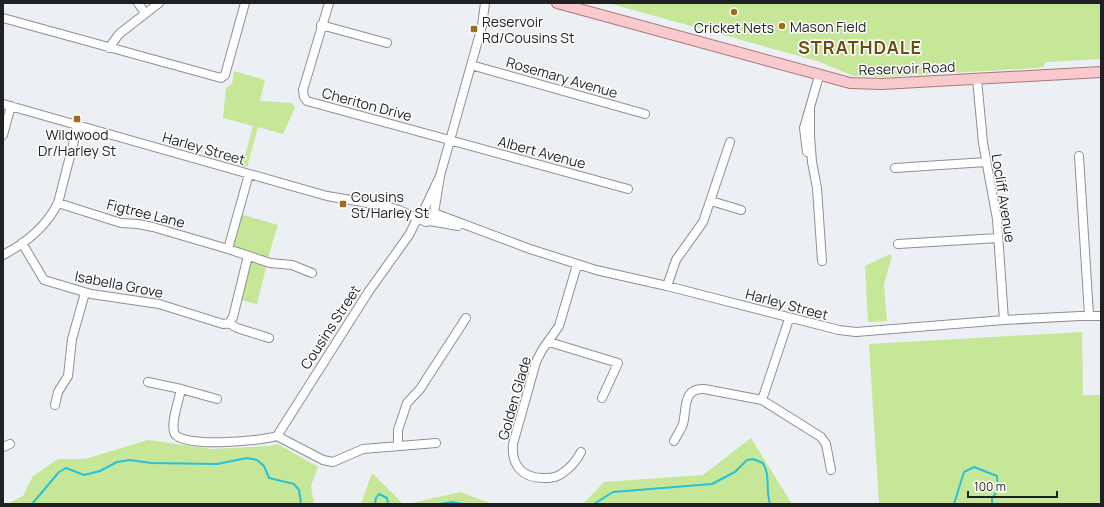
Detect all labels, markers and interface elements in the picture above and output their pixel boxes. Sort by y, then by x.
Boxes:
marker: Cricket Nets [729,7,739,17]
place label: Reservoir Rd/Cousins St [482,12,575,47]
place label: Mason Field [790,17,866,36]
place label: Cricket Nets [694,18,774,37]
marker: Mason Field [777,21,787,31]
marker: Reservoir Rd/Cousins St [469,24,479,34]
district label: STRATHDALE [798,35,922,59]
street label: Rosemary Avenue [504,52,620,102]
street label: Reservoir Road [858,57,956,79]
street label: Cheriton Drive [320,83,414,125]
marker: Wildwood Dr/Harley St [72,114,82,124]
place label: Wildwood Dr/Harley St [38,125,116,160]
street label: Harley Street [161,127,248,169]
street label: Albert Avenue [496,131,588,173]
street label: Locliff Avenue [988,152,1020,244]
place label: Cousins St/Harley St [351,187,429,222]
street label: Figtree Lane [105,194,187,232]
marker: Cousins St/Harley St [338,199,348,209]
street label: Isabella Grove [73,266,165,302]
street label: Cousins Street [296,281,365,373]
street label: Harley Street [743,284,831,324]
street label: Golden Glade [493,354,535,442]
scale bar [968,473,1057,499]
text: 100 m [974,478,1006,495]

